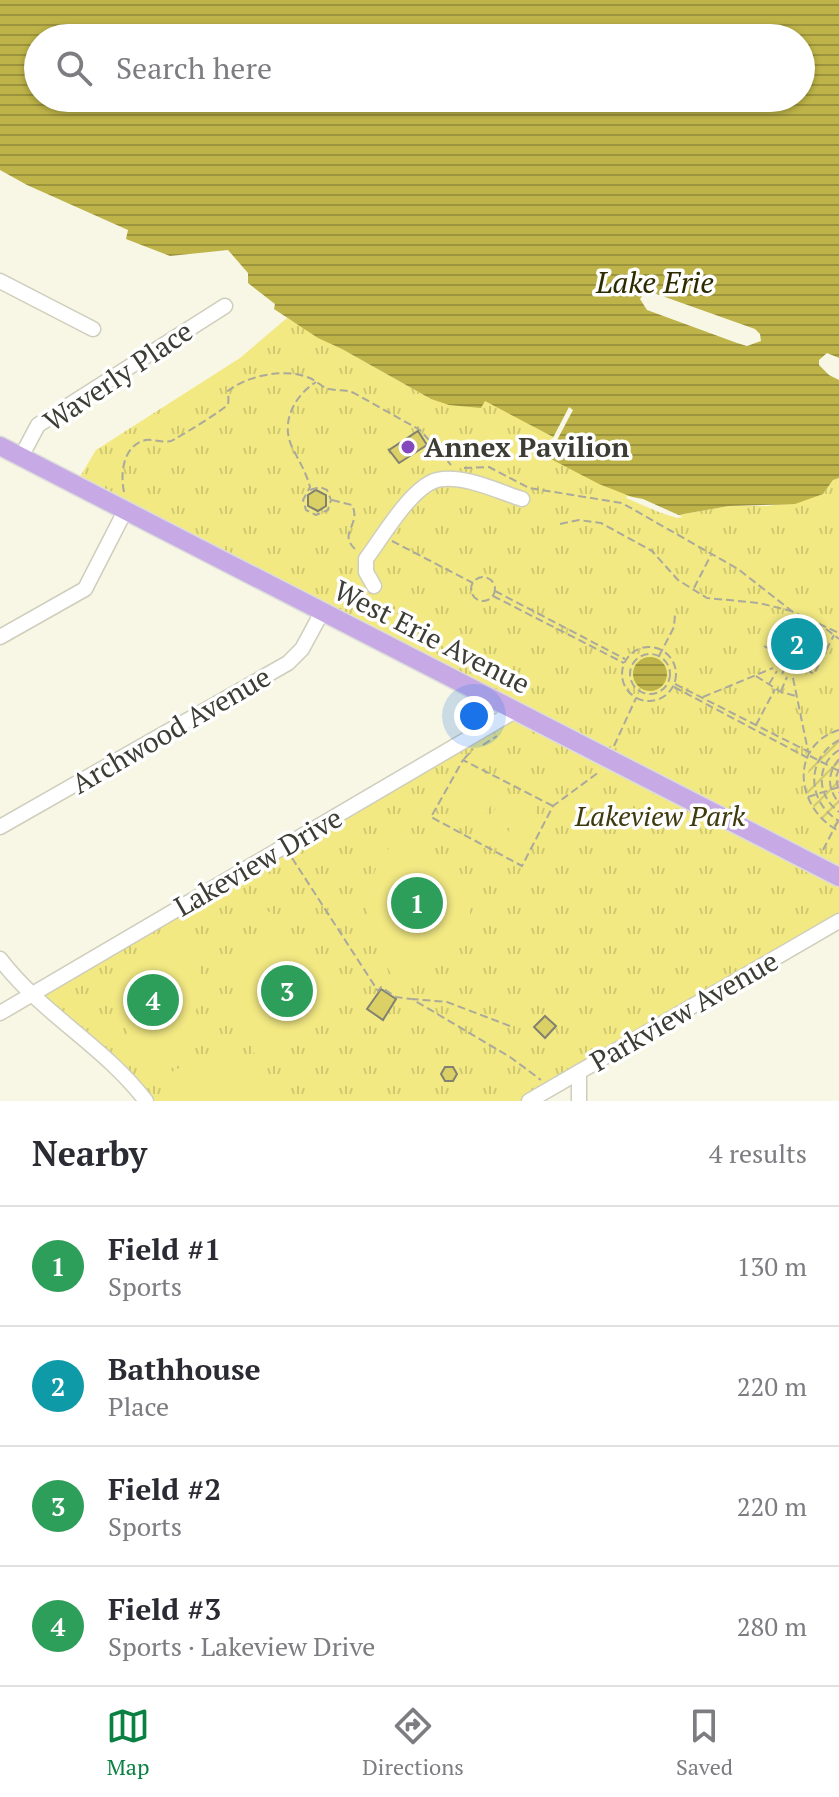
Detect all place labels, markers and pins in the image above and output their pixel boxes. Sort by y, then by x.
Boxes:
place label: Annex Pavilion [424,428,629,465]
marker: Annex Pavilion [399,438,417,456]
pin: 2 [771,614,823,674]
pin: 1 [391,873,443,933]
pin: 3 [261,961,313,1021]
pin: 4 [127,970,179,1030]

